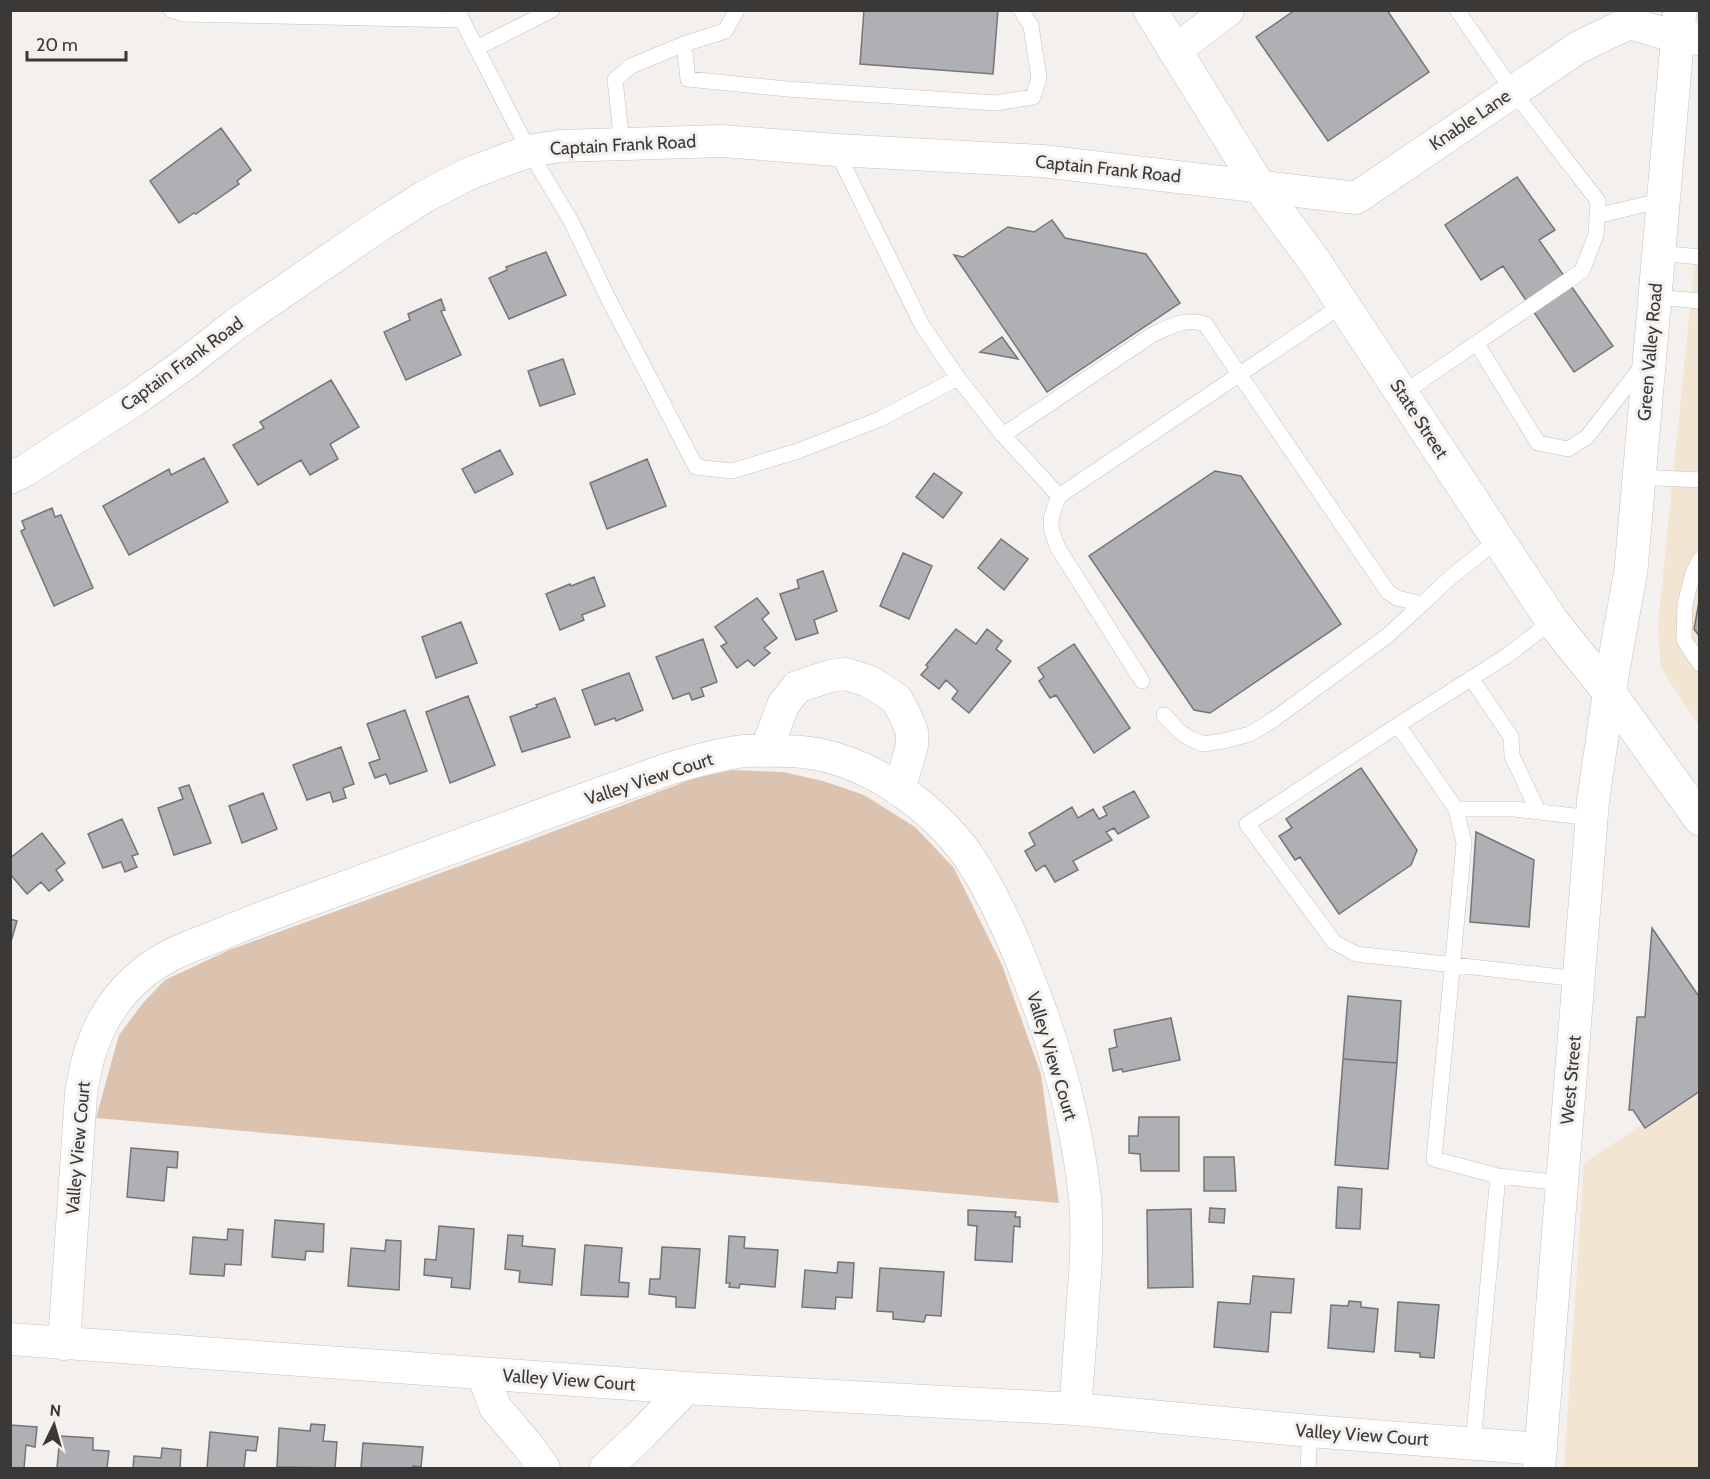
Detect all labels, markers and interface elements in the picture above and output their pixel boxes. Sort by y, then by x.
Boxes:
scale bar [27,24,126,62]
text: 20 m [36,34,78,56]
street label: Knable Lane [1425,85,1515,155]
street label: Captain Frank Road [549,130,697,160]
street label: Captain Frank Road [1034,150,1182,188]
street label: Green Valley Road [1633,282,1667,422]
street label: Captain Frank Road [116,312,248,416]
street label: State Street [1385,375,1453,463]
street label: Valley View Court [582,748,716,810]
street label: Valley View Court [1022,989,1082,1123]
street label: West Street [1556,1035,1586,1125]
street label: Valley View Court [61,1081,95,1215]
street label: Valley View Court [502,1364,636,1396]
north arrow [24,1395,84,1455]
text: N [49,1401,62,1421]
street label: Valley View Court [1295,1419,1429,1451]

